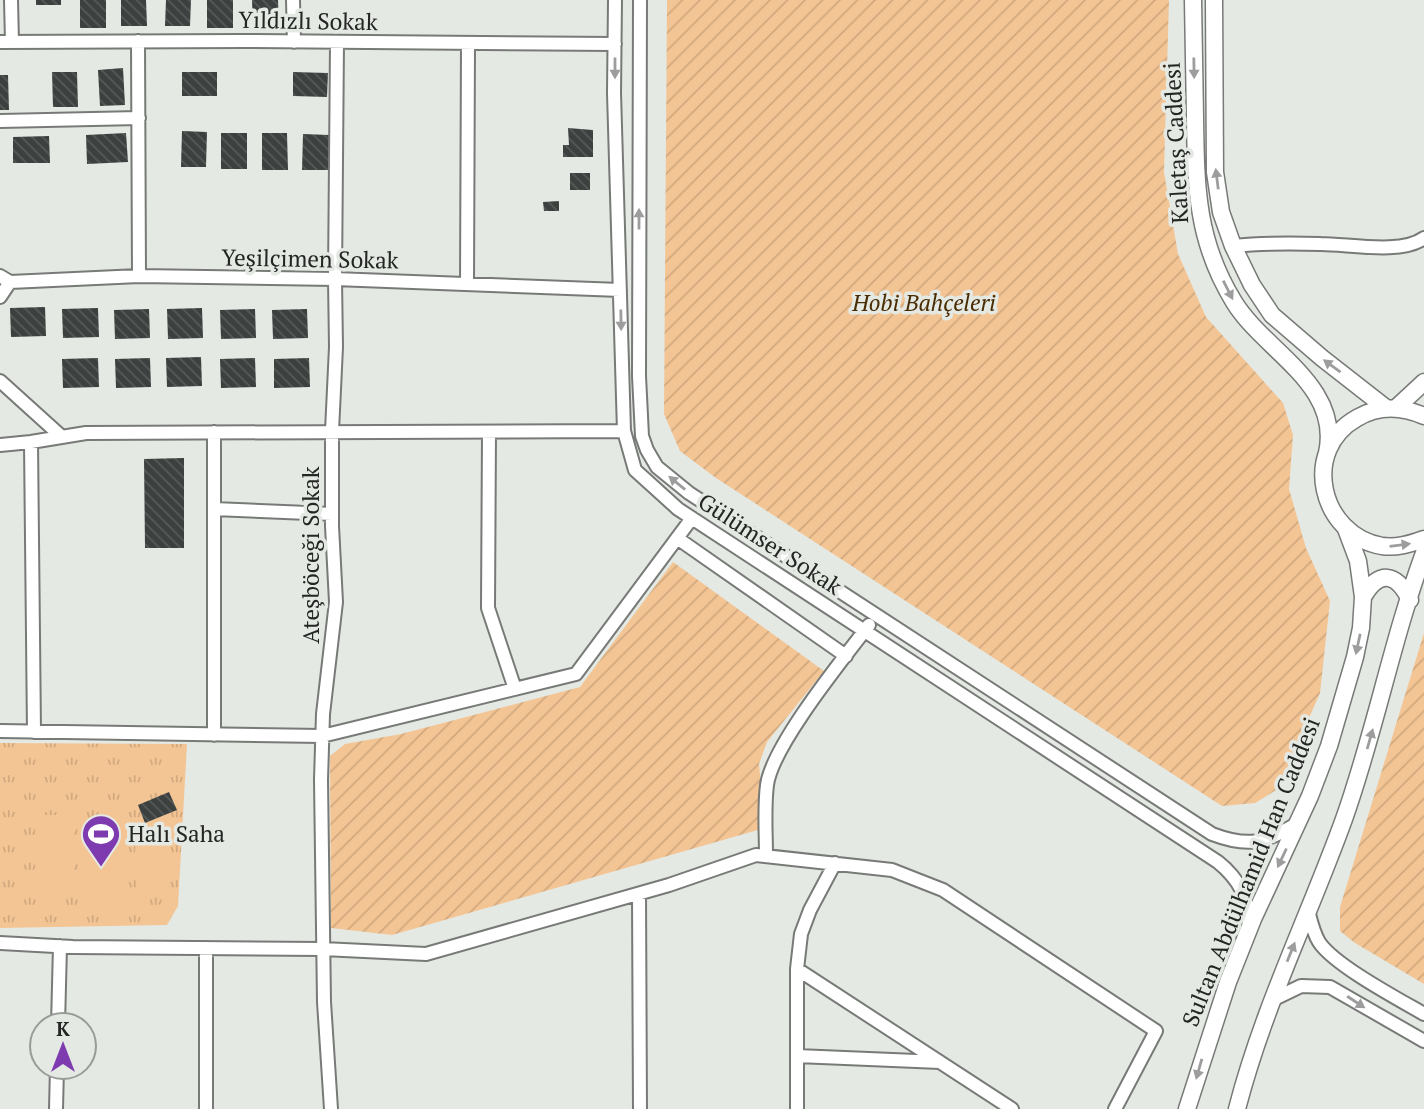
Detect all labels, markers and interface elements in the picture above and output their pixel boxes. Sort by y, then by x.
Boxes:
street label: Yıldızlı Sokak [238,4,378,37]
one-way arrow [609,57,620,79]
one-way arrow [1188,57,1200,79]
street label: Kaletaş Caddesi [1156,62,1195,224]
one-way arrow [1211,168,1222,190]
one-way arrow [633,208,645,230]
street label: Yeşilçimen Sokak [221,241,399,276]
one-way arrow [1222,280,1233,300]
park label: Hobi Bahçeleri [851,287,996,318]
one-way arrow [615,309,627,331]
one-way arrow [1323,359,1341,373]
street label: Ateşböceği Sokak [295,466,326,644]
one-way arrow [668,475,686,490]
street label: Gülümser Sokak [692,486,848,602]
one-way arrow [1389,539,1411,550]
one-way arrow [1352,633,1363,655]
street label: Sultan Abdülhamid Han Caddesi [1174,713,1327,1031]
one-way arrow [1366,728,1376,749]
sports icon: Halı Saha [80,813,122,868]
place label: Halı Saha [128,818,225,849]
one-way arrow [1277,848,1288,868]
one-way arrow [1285,941,1296,962]
one-way arrow [1347,995,1366,1008]
north arrow [28,1011,98,1081]
text: K [56,1016,70,1041]
one-way arrow [1193,1058,1204,1080]

